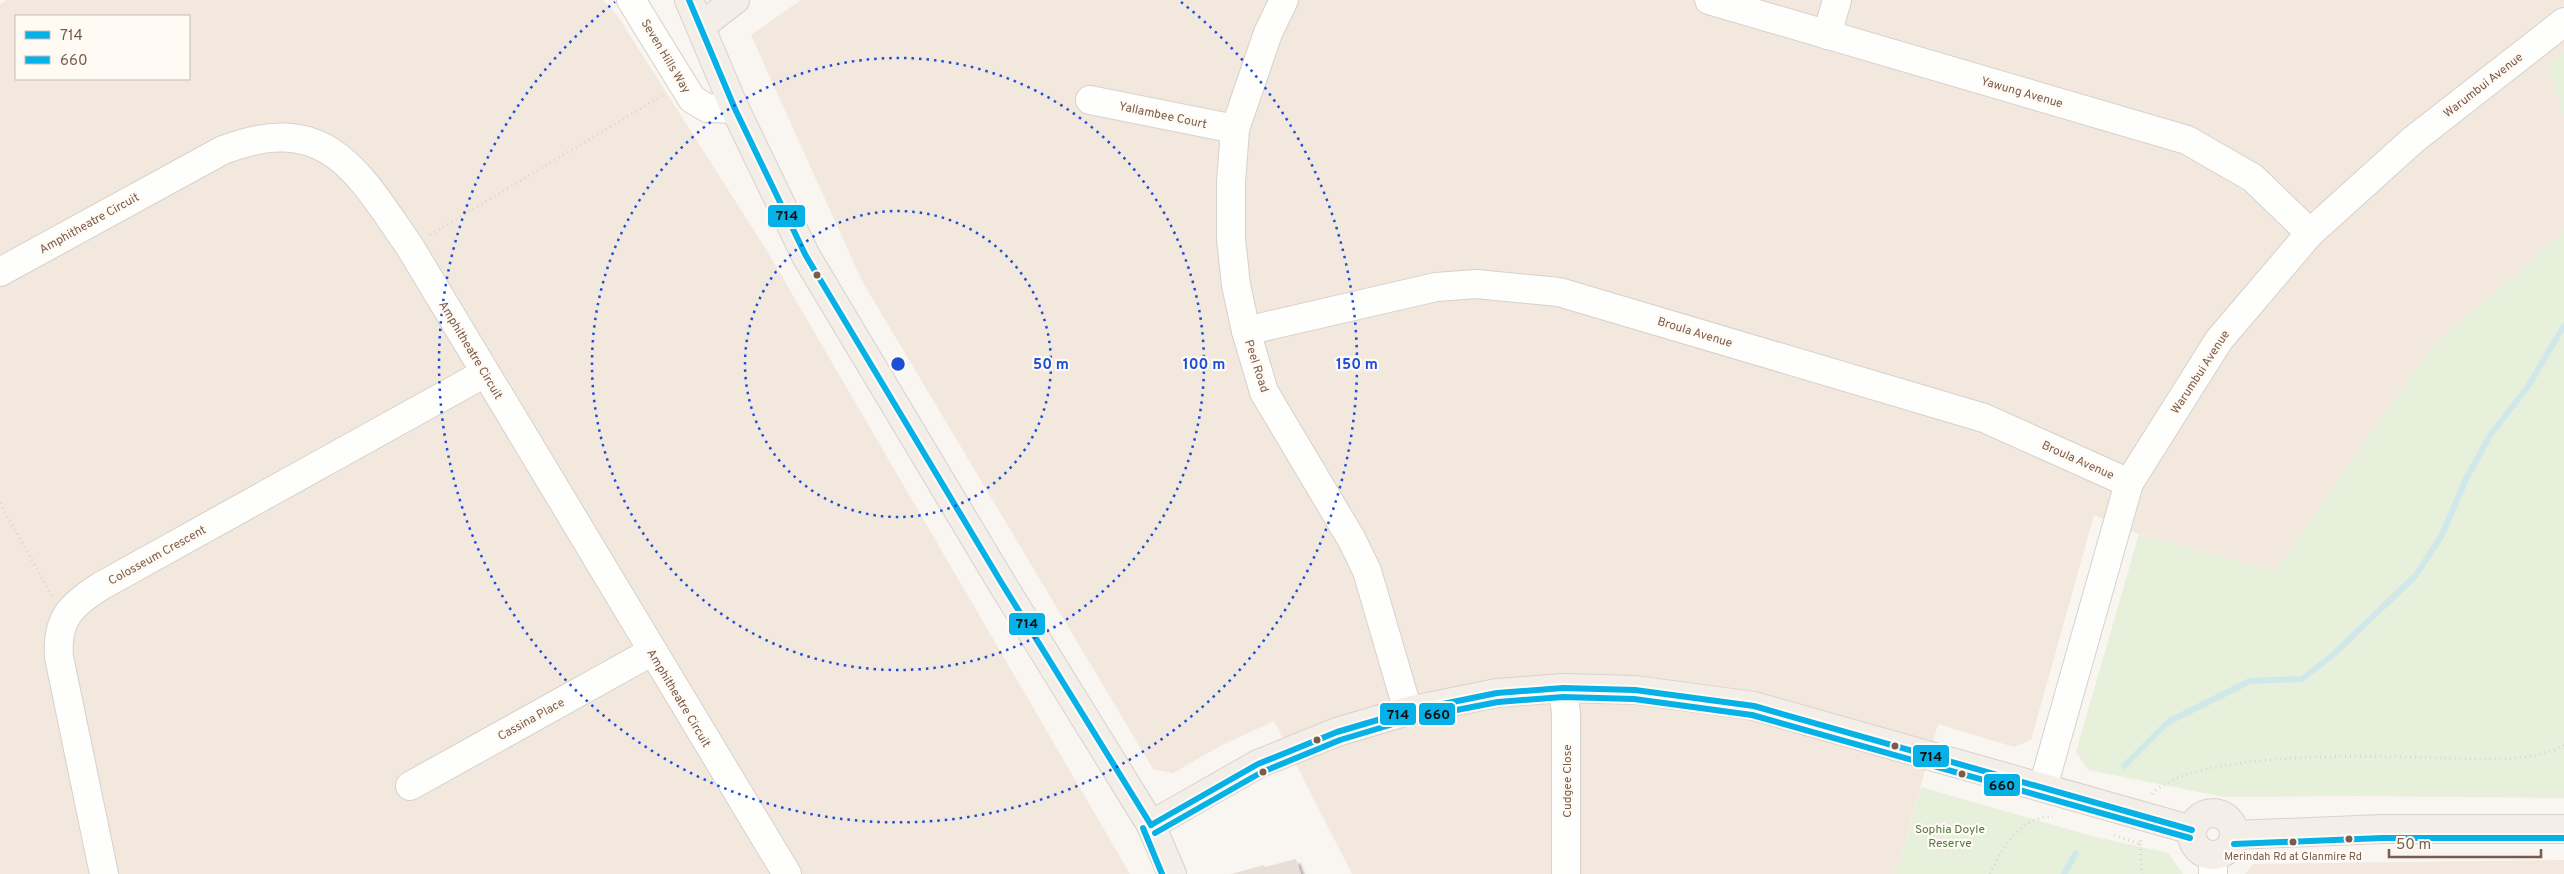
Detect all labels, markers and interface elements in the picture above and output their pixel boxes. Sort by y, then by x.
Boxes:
legend [15,15,190,80]
street label: Seven Hills Way [637,16,694,97]
text: 714 [60,27,83,46]
street label: Warumbui Avenue [2441,50,2527,122]
text: 660 [60,52,88,71]
street label: Yawung Avenue [1979,74,2065,112]
street label: Yallambee Court [1117,99,1208,133]
street label: Amphitheatre Circuit [37,190,142,258]
line badge: 714 [767,204,806,228]
text: 714 [776,208,798,225]
unlabelled marker [812,270,822,280]
street label: Amphitheatre Circuit [434,298,506,403]
street label: Broula Avenue [1655,314,1734,352]
street label: Warumbui Avenue [2168,328,2234,417]
street label: Peel Road [1240,338,1272,395]
centre of rings [889,355,907,373]
text: 50 m [1033,356,1069,375]
text: 100 m [1183,356,1225,375]
text: 150 m [1336,356,1378,375]
street label: Broula Avenue [2039,438,2116,484]
street label: Colosseum Crescent [106,522,209,589]
line badge: 714 [1008,612,1046,636]
text: 714 [1016,616,1038,633]
street label: Amphitheatre Circuit [642,646,714,751]
street label: Cassina Place [495,695,568,745]
line badge: 714 [1379,702,1417,726]
line badge: 660 [1418,702,1456,726]
text: 714 [1387,707,1409,724]
text: 660 [1424,707,1450,724]
unlabelled marker [1312,735,1322,745]
unlabelled marker [1890,741,1900,751]
street label: Cudgee Close [1560,744,1576,818]
line badge: 714 [1912,744,1950,768]
text: 714 [1920,749,1942,766]
unlabelled marker [1258,767,1268,777]
unlabelled marker [1957,769,1967,779]
line badge: 660 [1983,773,2021,797]
text: 660 [1989,778,2015,795]
park label: Sophia Doyle Reserve [1915,822,1985,852]
scale bar [2389,826,2542,858]
unlabelled marker [2344,834,2354,844]
text: 50 m [2396,836,2431,855]
marker: Merindah Rd at Glanmire Rd [2288,837,2298,847]
place label: Merindah Rd at Glanmire Rd [2224,850,2362,864]

